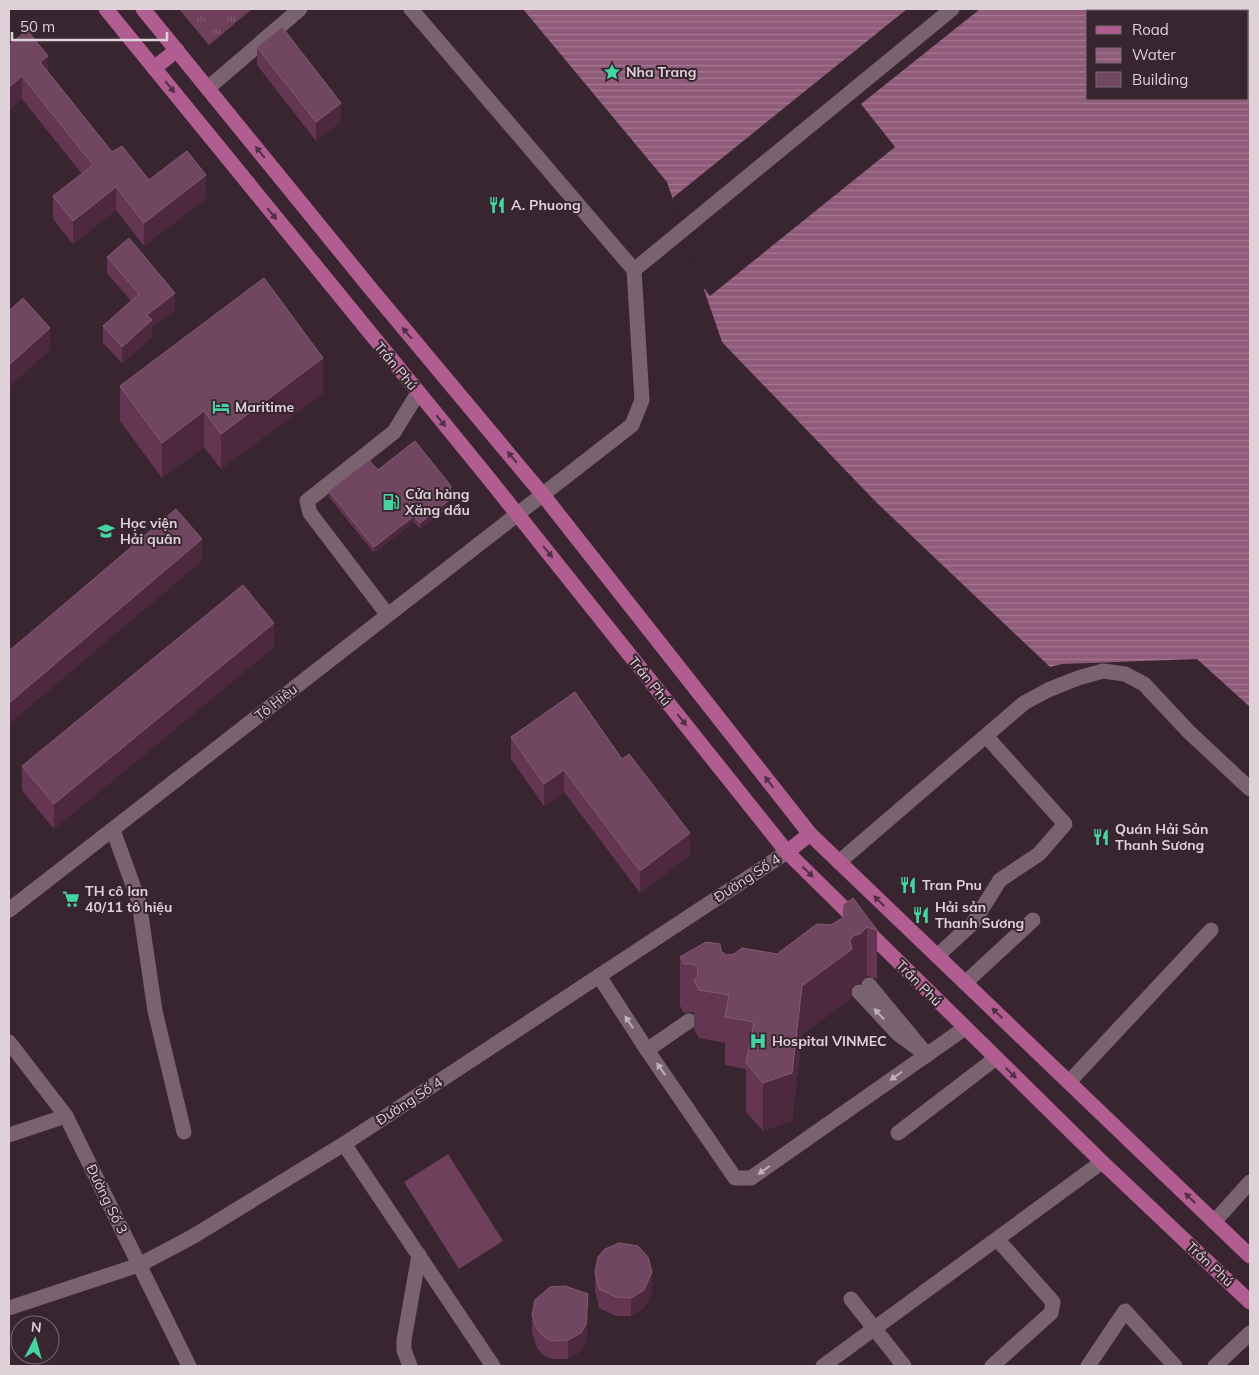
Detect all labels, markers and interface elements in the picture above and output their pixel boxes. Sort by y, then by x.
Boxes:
scale bar [12,10,168,42]
legend [1086,10,1249,100]
text: 50 m [20,17,55,36]
text: Road [1132,20,1169,39]
text: Water [1132,45,1176,64]
place icon: Nha Trang [602,62,622,82]
place label: Nha Trang [626,63,696,81]
text: Building [1132,70,1188,89]
one-way arrow [164,80,175,93]
one-way arrow [255,146,266,159]
restaurant icon: A. Phuong [487,195,507,215]
place label: A. Phuong [511,196,581,214]
one-way arrow [266,207,277,220]
one-way arrow [402,326,413,339]
street label: Trần Phú [370,338,422,394]
hotel icon: Maritime [211,397,231,417]
place label: Maritime [235,398,295,416]
one-way arrow [436,414,447,427]
one-way arrow [506,451,517,464]
place label: Cửa hàng Xăng dầu [404,485,470,519]
fuel station icon: Cửa hàng Xăng dầu [381,492,401,512]
place label: Học viện Hải quân [120,514,181,548]
school or university icon: Học viện Hải quân [96,521,116,541]
one-way arrow [543,546,554,559]
street label: Trần Phú [625,653,675,709]
street label: Tô Hiệu [251,680,301,724]
one-way arrow [677,714,688,727]
one-way arrow [764,775,774,789]
place label: Quán Hải Sản Thanh Sương [1115,820,1208,854]
restaurant icon: Quán Hải Sản Thanh Sương [1091,827,1111,847]
street label: Đường Số 4 [710,850,784,906]
one-way arrow [802,866,814,878]
restaurant icon: Tran Pnu [898,875,918,895]
place label: Tran Pnu [922,876,982,894]
place label: TH cô lan 40/11 tô hiệu [85,882,172,916]
supermarket icon: TH cô lan 40/11 tô hiệu [61,889,81,909]
one-way arrow [874,895,886,907]
place label: Hải sản Thanh Sương [935,898,1024,932]
restaurant icon: Hải sản Thanh Sương [911,905,931,925]
street label: Trần Phú [892,956,946,1010]
one-way arrow [991,1007,1003,1019]
one-way arrow [873,1008,885,1020]
one-way arrow [624,1015,634,1029]
hospital icon: Hospital VINMEC [748,1031,768,1051]
place label: Hospital VINMEC [772,1032,887,1050]
one-way arrow [656,1063,666,1076]
one-way arrow [1005,1067,1017,1079]
one-way arrow [890,1071,903,1081]
street label: Đường Số 4 [372,1073,446,1129]
street label: Đường Số 3 [82,1161,132,1237]
one-way arrow [757,1165,770,1175]
one-way arrow [1184,1192,1196,1204]
street label: Trần Phú [1183,1238,1237,1290]
north arrow [10,1315,60,1365]
text: N [30,1318,43,1337]

